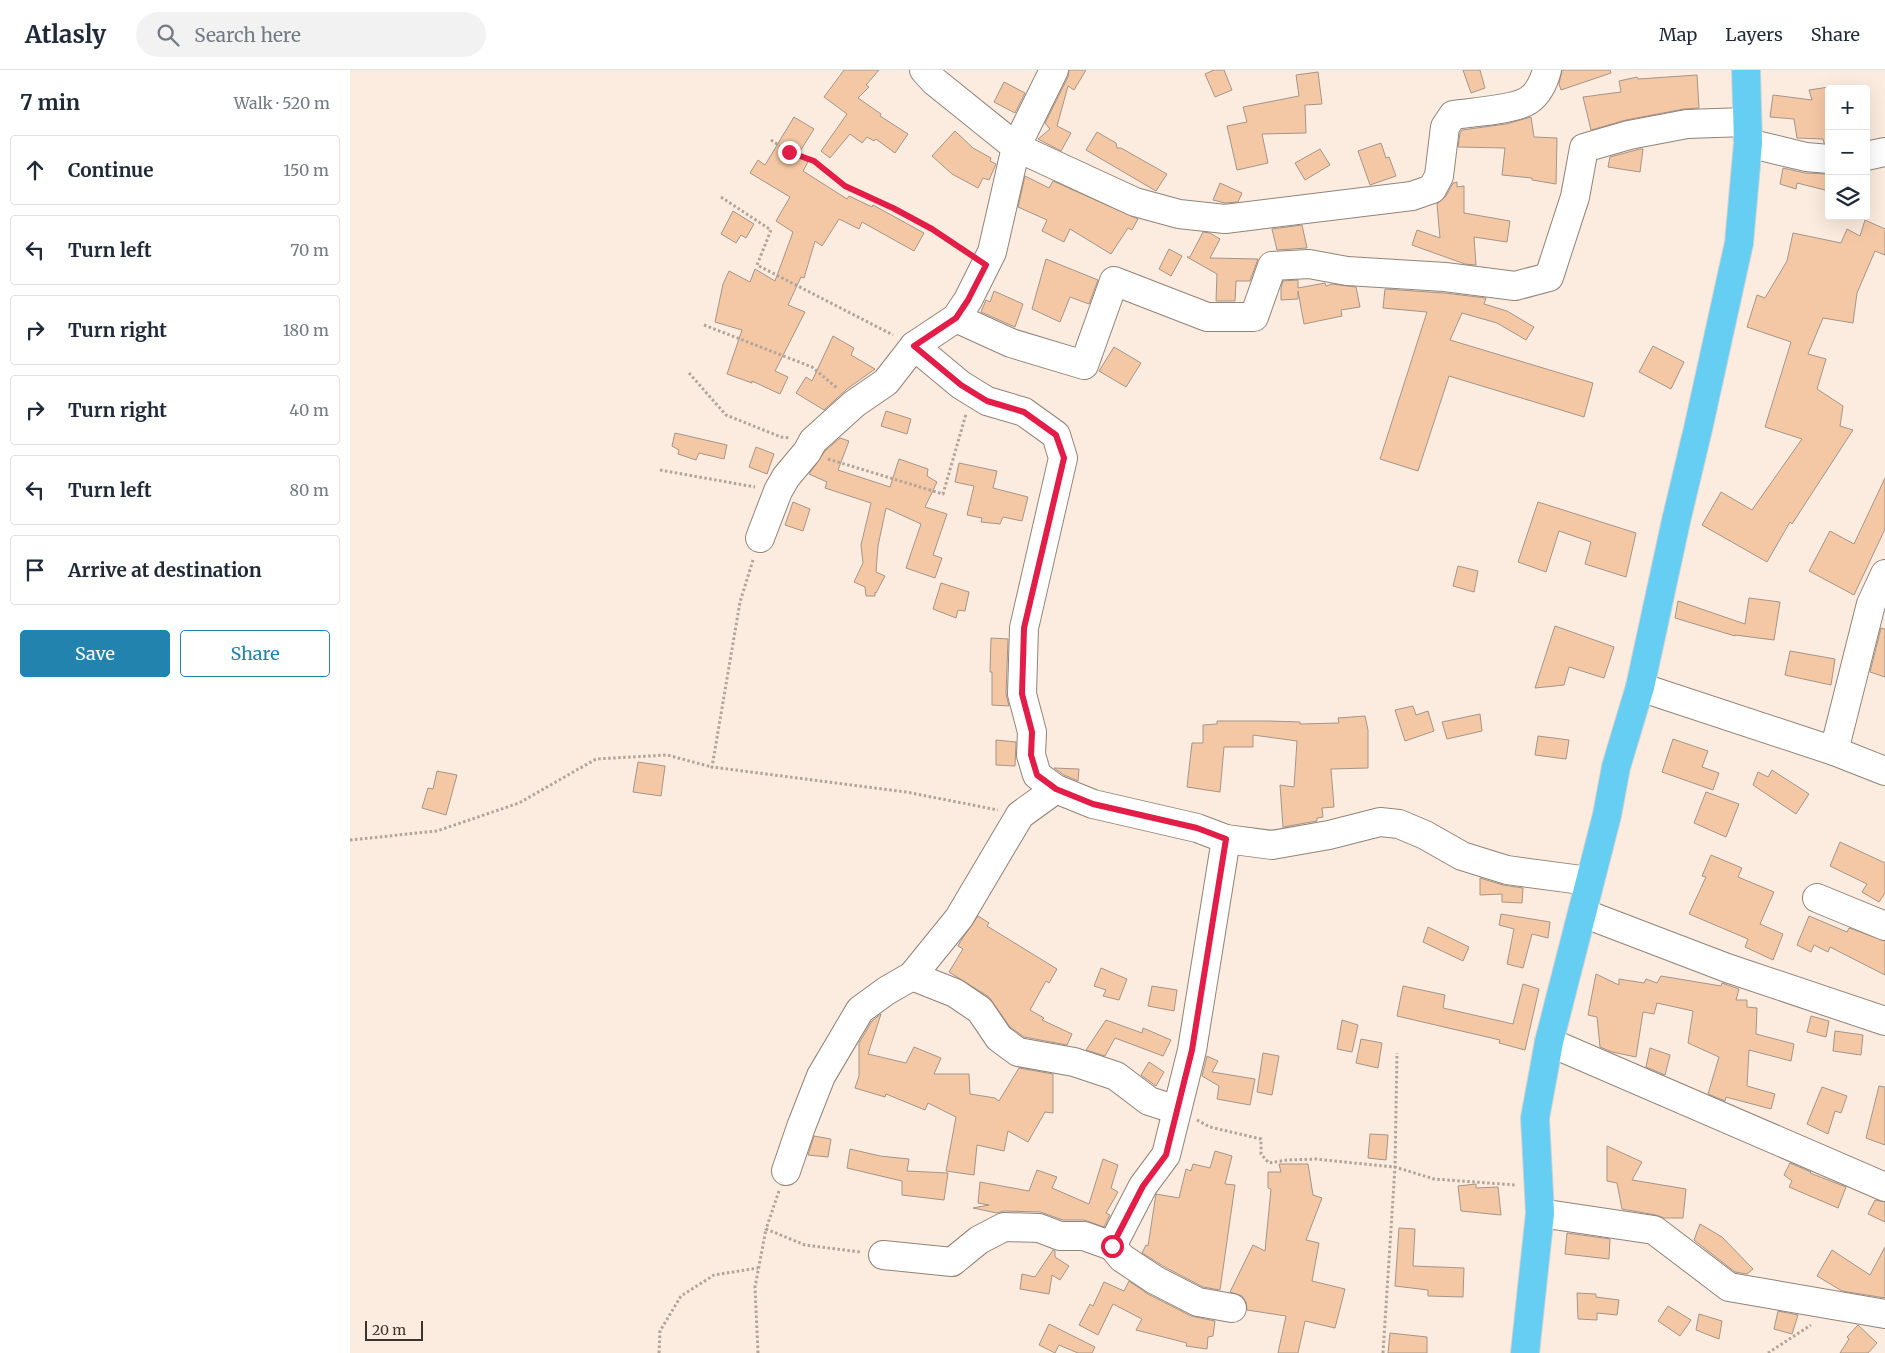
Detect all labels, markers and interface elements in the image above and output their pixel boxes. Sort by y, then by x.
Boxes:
search box [136,12,486,57]
text: Atlasly [25,19,106,50]
icon: search [154,21,182,49]
text: Search here [194,23,301,47]
text: Map [1659,23,1697,46]
text: Layers [1725,23,1783,46]
text: Share [1811,23,1860,46]
map controls [1825,85,1870,220]
button: + [1825,85,1870,130]
text: 7 min [20,89,80,116]
text: Walk · 520 m [234,93,330,113]
button: − [1825,130,1870,175]
route end [778,141,801,164]
icon: ahead [21,156,49,184]
text: Continue [68,158,154,182]
text: 150 m [283,160,329,180]
button: layers [1825,175,1870,220]
icon: left [21,236,49,264]
text: Turn left [68,238,152,262]
text: 70 m [290,240,329,260]
icon: right [21,316,49,344]
text: Turn right [68,318,167,342]
text: 180 m [283,320,329,340]
icon: right [21,396,49,424]
text: Turn right [68,398,167,422]
text: 40 m [289,400,329,420]
icon: left [21,476,49,504]
text: Turn left [68,478,152,502]
text: 80 m [290,480,329,500]
icon: arrive [21,556,49,584]
text: Arrive at destination [68,558,262,582]
button: Save [20,630,170,677]
button: Share [180,630,330,677]
route start [1101,1235,1124,1258]
scale bar [365,1318,422,1341]
text: 20 m [372,1321,406,1339]

